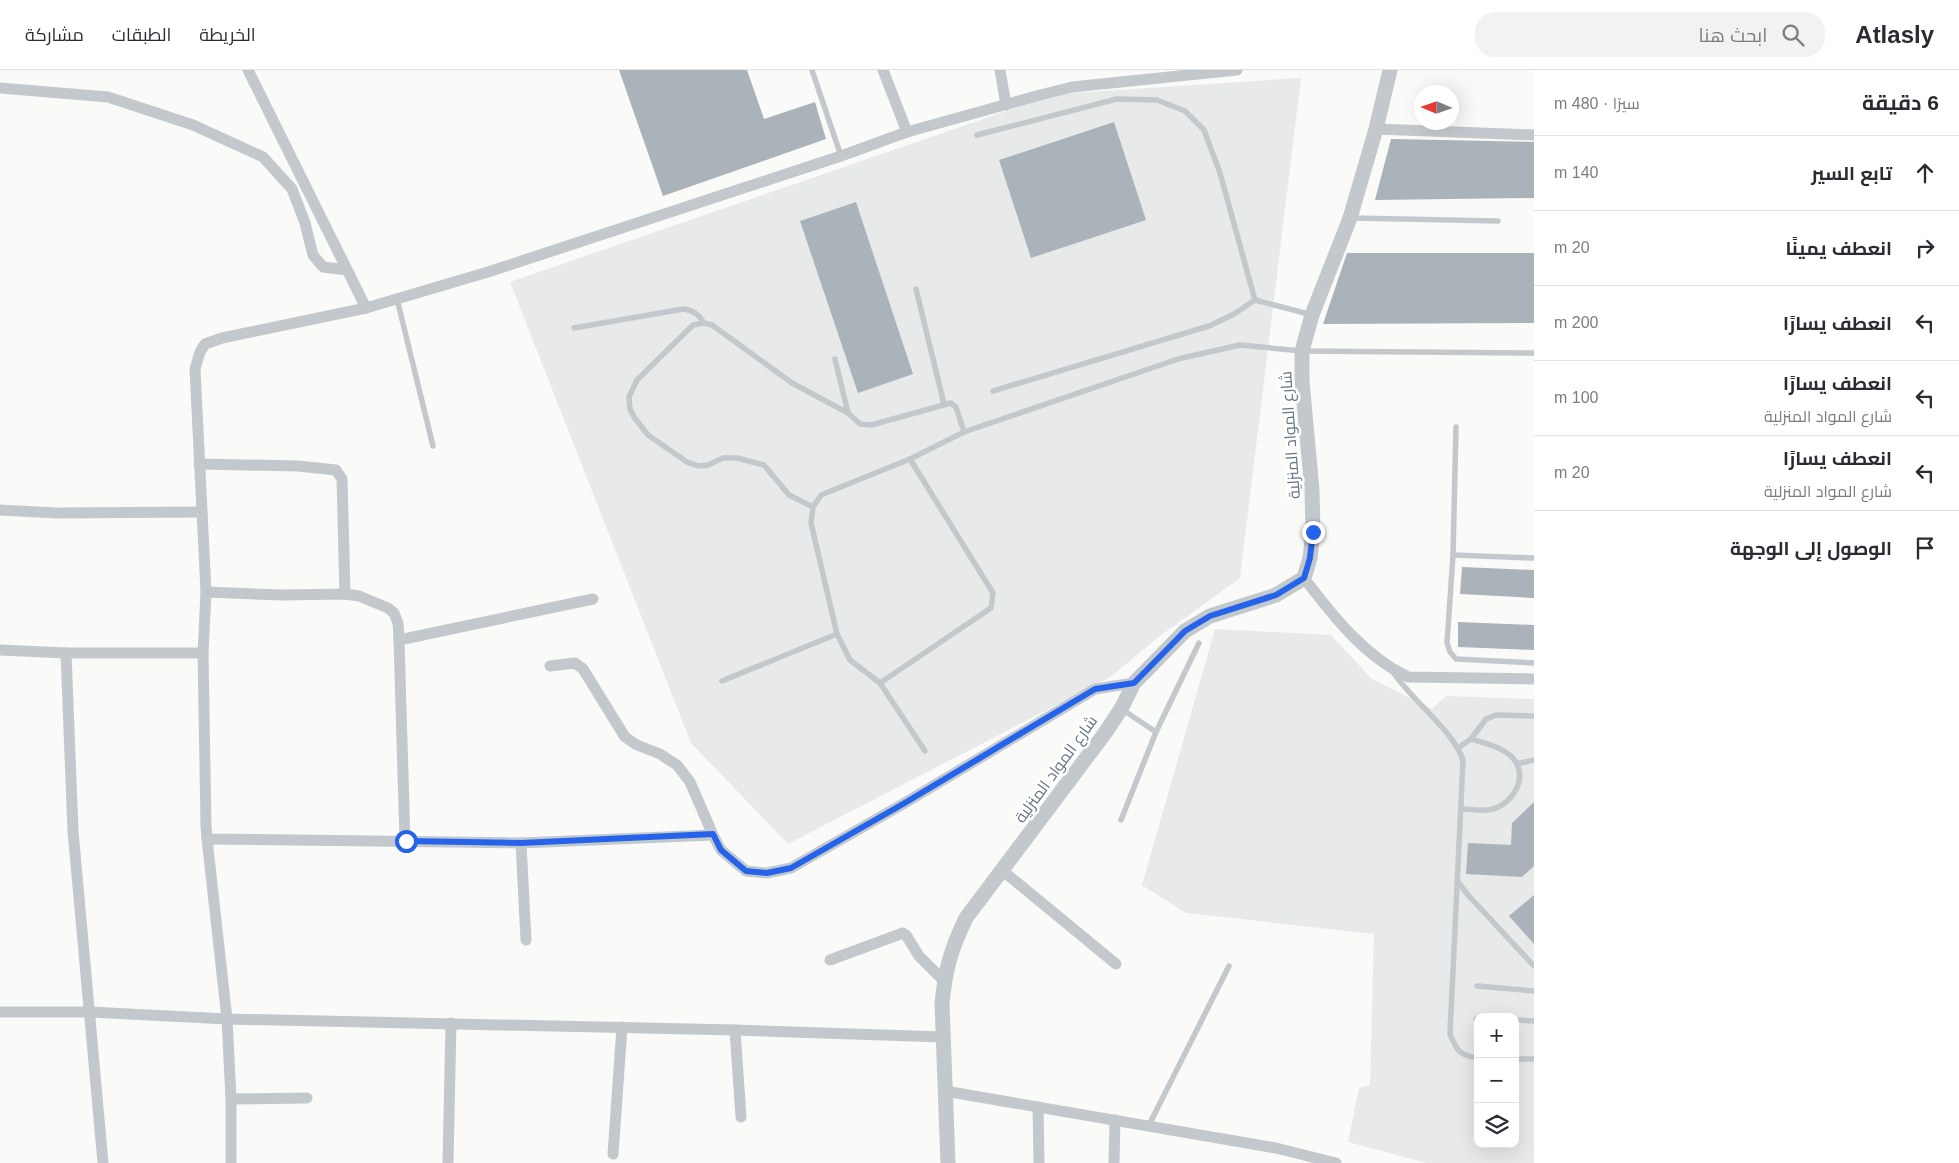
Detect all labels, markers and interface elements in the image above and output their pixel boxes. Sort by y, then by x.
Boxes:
search box [1475,12,1825,57]
icon: search [1779,21,1807,49]
text: Atlasly [1855,21,1934,48]
text: مشاركة [25,25,84,45]
text: الطبقات [112,25,171,45]
text: الخريطة [199,25,256,45]
text: ابحث هنا [1699,25,1767,46]
north arrow [1414,85,1459,130]
text: 6 دقيقة [1862,91,1939,114]
text: سيرًا · 480 m [1554,95,1640,112]
icon: ahead [1911,159,1939,187]
text: تابع السير [1811,163,1892,184]
text: 140 m [1554,164,1598,181]
icon: right [1911,234,1939,262]
text: انعطف يمينًا [1785,238,1892,259]
text: 20 m [1554,239,1590,256]
icon: left [1911,309,1939,337]
text: انعطف يسارًا [1783,313,1892,334]
text: 200 m [1554,314,1598,331]
street label: شارع المواد المنزلية [1277,370,1306,499]
text: انعطف يسارًا [1783,373,1892,394]
icon: left [1911,384,1939,412]
text: 100 m [1554,389,1598,406]
text: شارع المواد المنزلية [1764,408,1892,425]
text: انعطف يسارًا [1783,448,1892,469]
icon: left [1911,459,1939,487]
text: 20 m [1554,464,1590,481]
text: شارع المواد المنزلية [1764,483,1892,500]
route end [1302,521,1325,544]
icon: arrive [1911,534,1939,562]
text: الوصول إلى الوجهة [1730,538,1892,559]
street label: شارع المواد المنزلية [1011,712,1103,828]
route start [395,830,418,853]
map controls [1474,1013,1519,1148]
button: + [1474,1013,1519,1058]
button: − [1474,1058,1519,1103]
button: layers [1474,1103,1519,1148]

